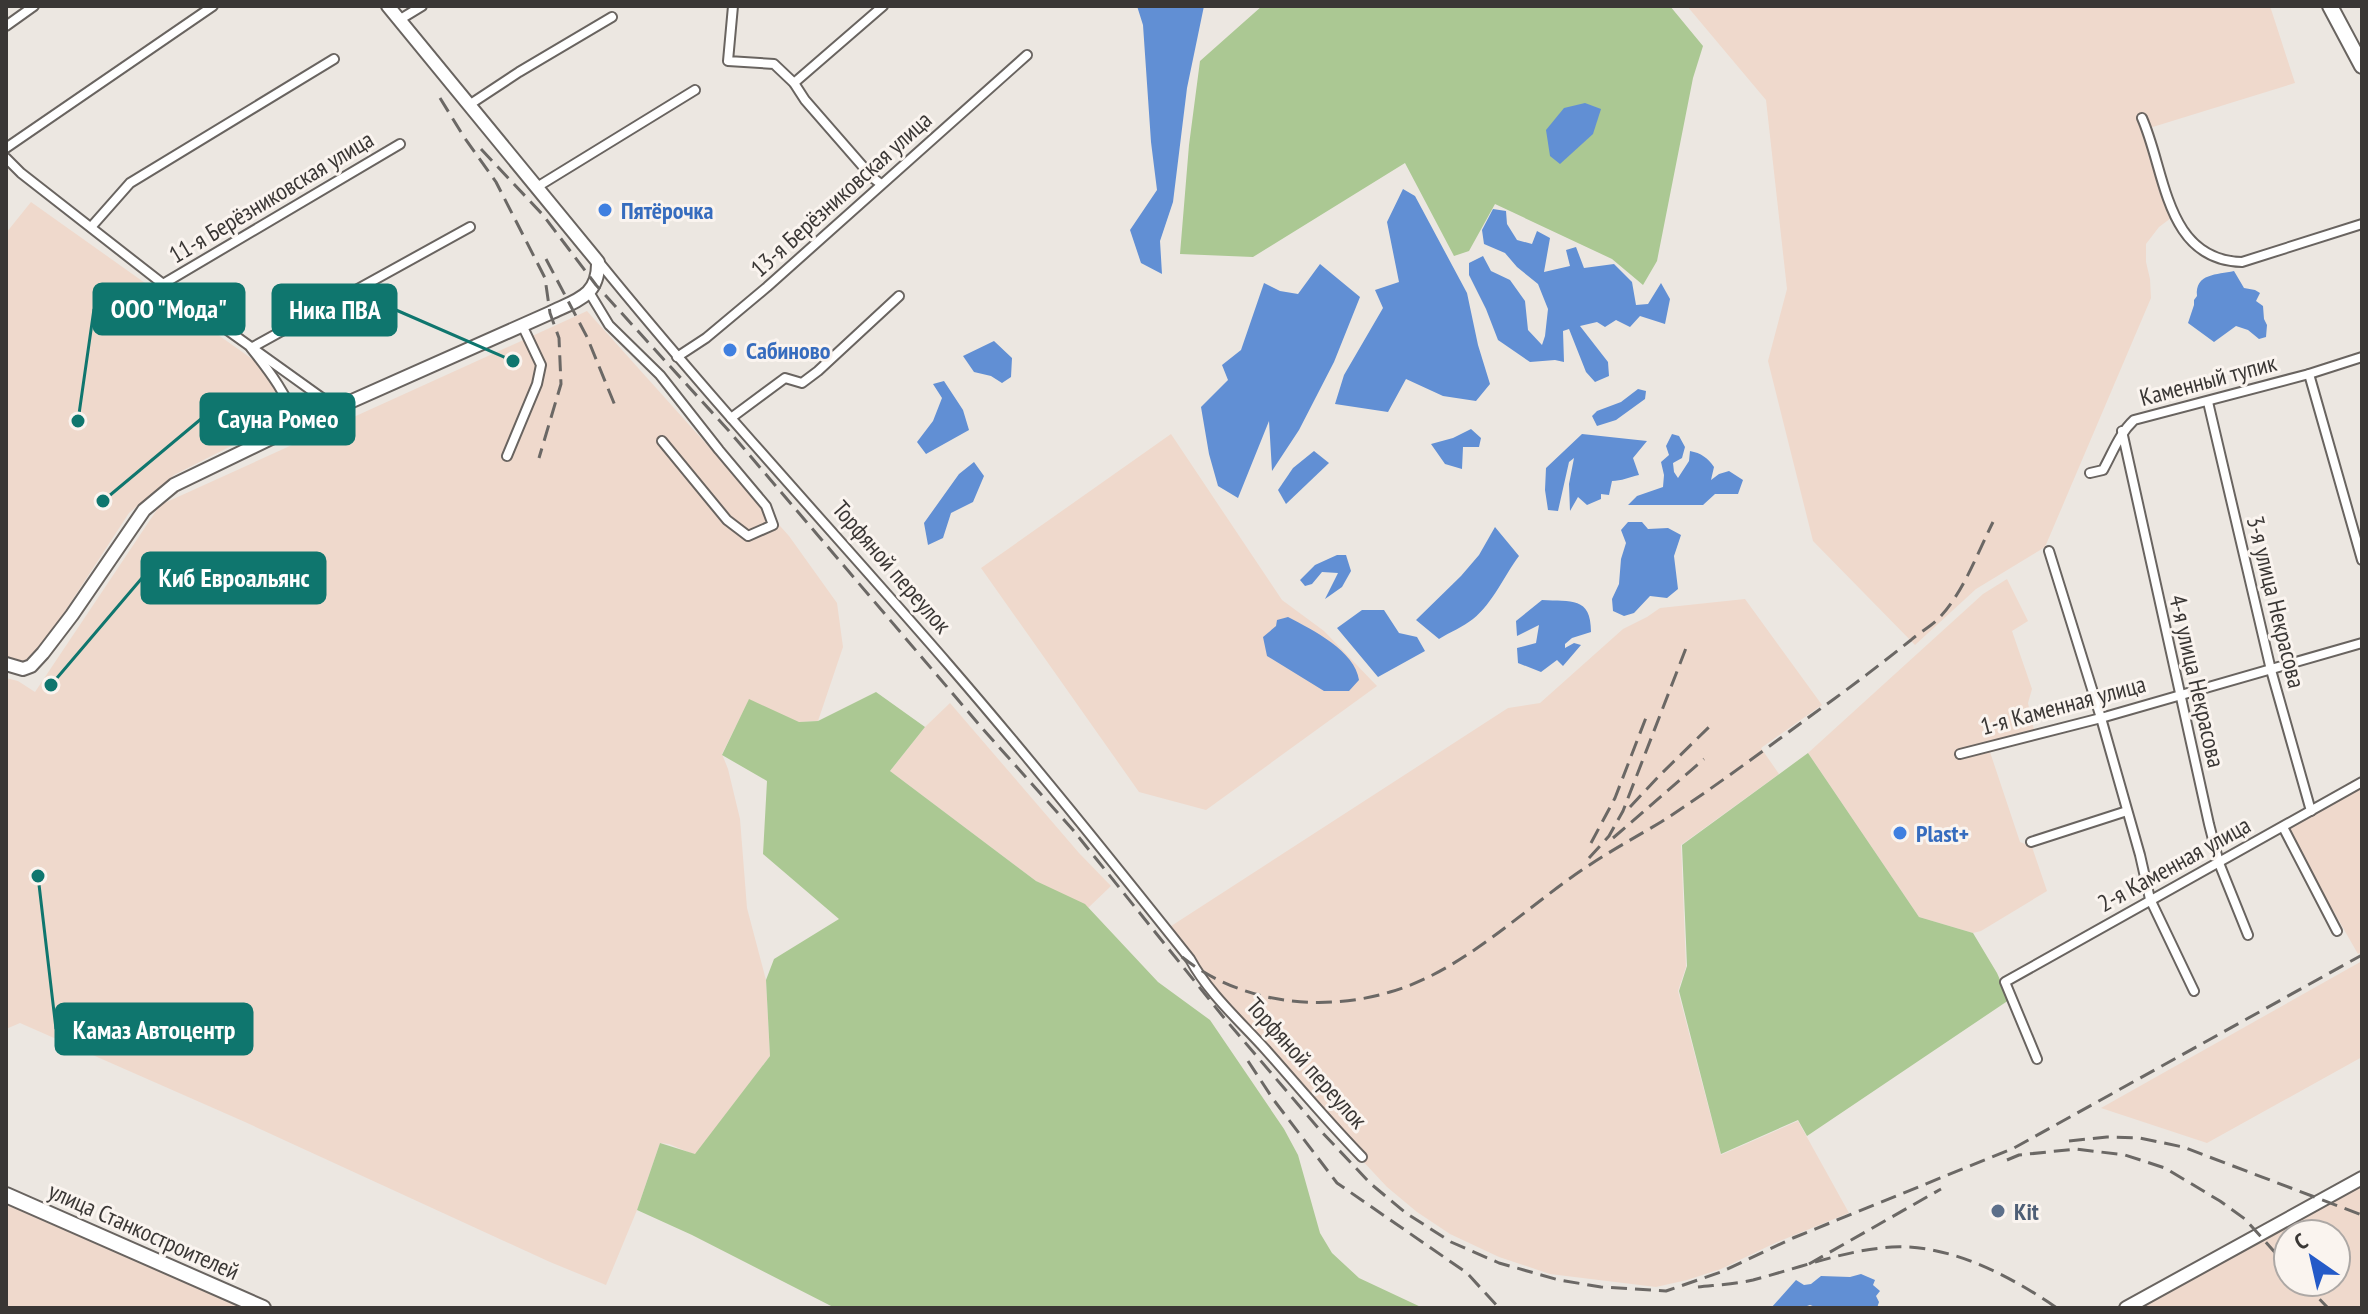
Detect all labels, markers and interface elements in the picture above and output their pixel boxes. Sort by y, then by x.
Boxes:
street label: 13-я Берёзниковская улица [744,104,938,284]
street label: 11-я Берёзниковская улица [163,124,379,270]
place label: Пятёрочка [621,195,713,226]
marker: Пятёрочка [596,201,614,219]
callout: ООО "Мода" [94,284,244,334]
callout: Ника ПВА [273,285,396,335]
text: ООО "Мода" [111,292,227,325]
text: Ника ПВА [289,293,382,326]
place label: Сабиново [746,335,831,366]
marker: Сабиново [721,341,739,359]
street label: Каменный тупик [2136,347,2280,413]
callout: Сауна Ромео [201,394,354,444]
text: Сауна Ромео [218,402,338,435]
street label: Торфяной переулок [826,494,959,640]
street label: 3-я улица Некрасова [2240,513,2312,691]
callout: Киб Евроальянс [142,553,325,603]
text: Киб Евроальянс [158,561,310,594]
street label: 4-я улица Некрасова [2162,592,2232,770]
street label: 1-я Каменная улица [1977,668,2149,742]
street label: 2-я Каменная улица [2092,809,2256,919]
place label: Plast+ [1916,818,1969,849]
marker: Plast+ [1891,824,1909,842]
street label: Торфяной переулок [1240,991,1375,1136]
callout: Камаз Автоцентр [56,1004,252,1054]
text: Камаз Автоцентр [73,1013,235,1046]
street label: улица Станкостроителей [44,1175,244,1287]
place label: Kit [2014,1196,2039,1227]
marker: Kit [1989,1202,2007,1220]
north arrow [2272,1218,2352,1298]
text: С [2289,1227,2313,1256]

